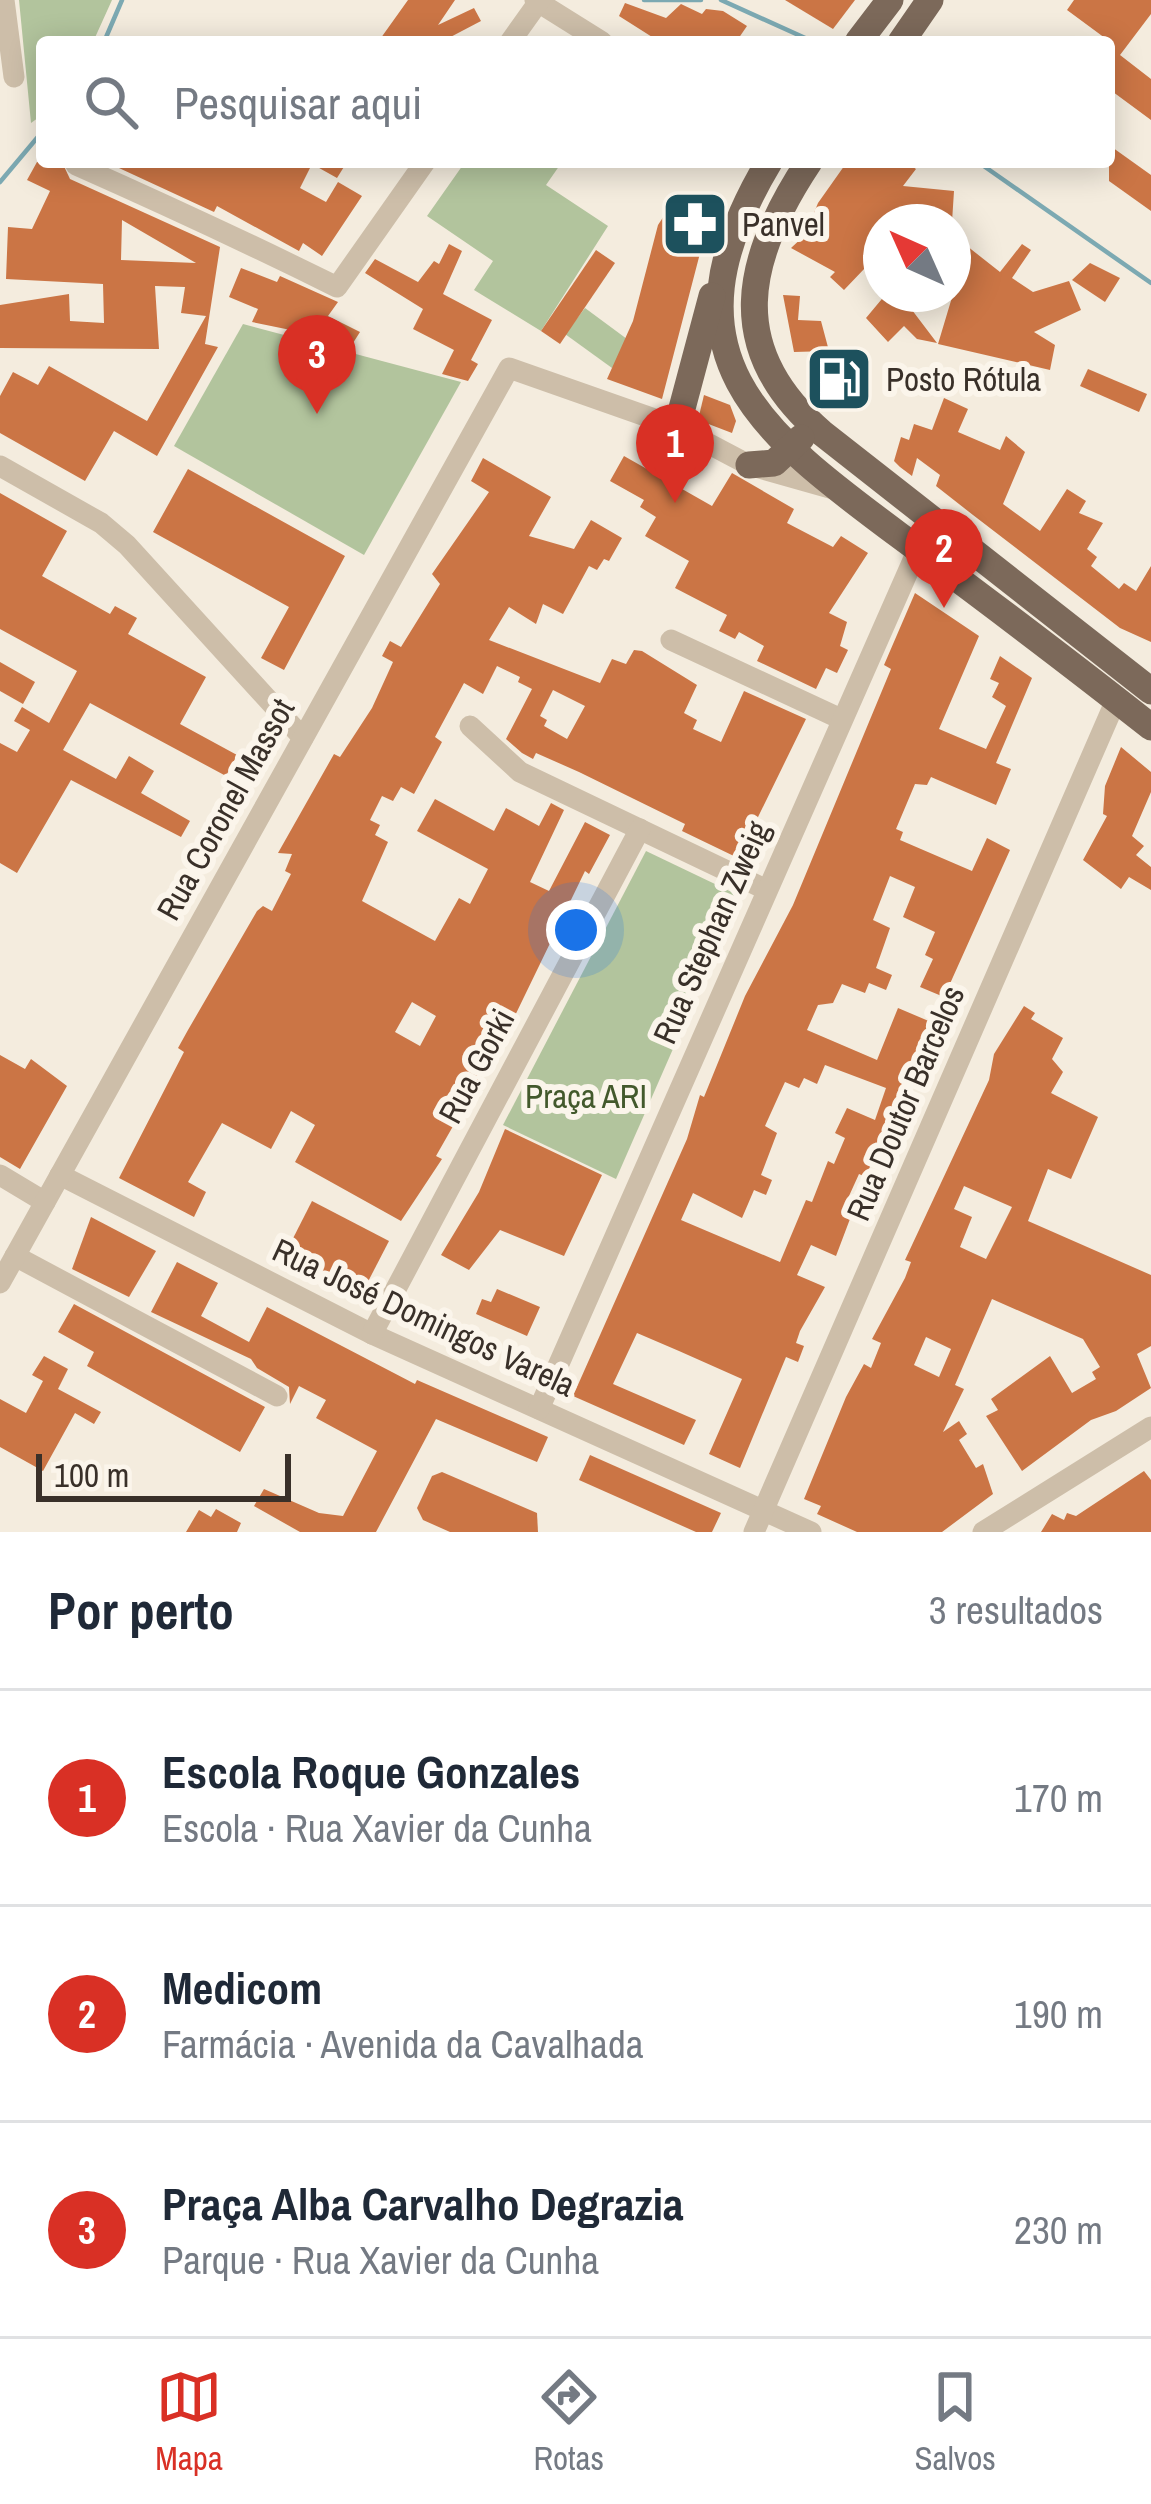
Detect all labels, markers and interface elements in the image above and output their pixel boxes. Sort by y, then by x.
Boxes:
search box [36,36,1115,168]
icon: search [78,69,144,135]
text: Pesquisar aqui [174,72,422,133]
pharmacy icon: Panvel [660,189,730,259]
place label: Panvel [742,202,825,246]
north arrow [863,204,971,312]
pin: 3 [278,315,356,414]
fuel station icon: Posto Rótula [804,344,874,414]
place label: Posto Rótula [886,357,1041,401]
pin: 1 [636,404,714,503]
pin: 2 [905,509,983,608]
street label: Rua Coronel Massot [146,690,304,928]
street label: Rua Stephan Zweig [642,814,780,1050]
your location [546,900,606,960]
street label: Rua Doutor Barcelos [836,979,974,1227]
street label: Rua Gorki [428,1001,524,1131]
park label: Praça ARI [525,1074,647,1118]
street label: Rua José Domingos Varela [266,1228,582,1406]
scale bar [36,1448,291,1501]
text: 100 m [54,1453,129,1497]
text: Por perto [48,1576,234,1645]
text: 3 resultados [929,1584,1103,1636]
text: Escola Roque Gonzales [162,1741,580,1802]
text: 1 [78,1772,96,1824]
text: 170 m [1014,1772,1103,1824]
text: Escola · Rua Xavier da Cunha [162,1802,592,1854]
text: Medicom [162,1957,322,2018]
text: 2 [78,1988,96,2040]
text: 190 m [1014,1988,1103,2040]
text: Farmácia · Avenida da Cavalhada [162,2018,643,2070]
text: Praça Alba Carvalho Degrazia [162,2173,684,2234]
text: 3 [78,2204,96,2256]
text: 230 m [1014,2204,1103,2256]
text: Parque · Rua Xavier da Cunha [162,2234,599,2286]
tab: Mapa [155,2364,223,2480]
tab: Rotas [533,2364,604,2480]
tab: Salvos [915,2364,996,2480]

